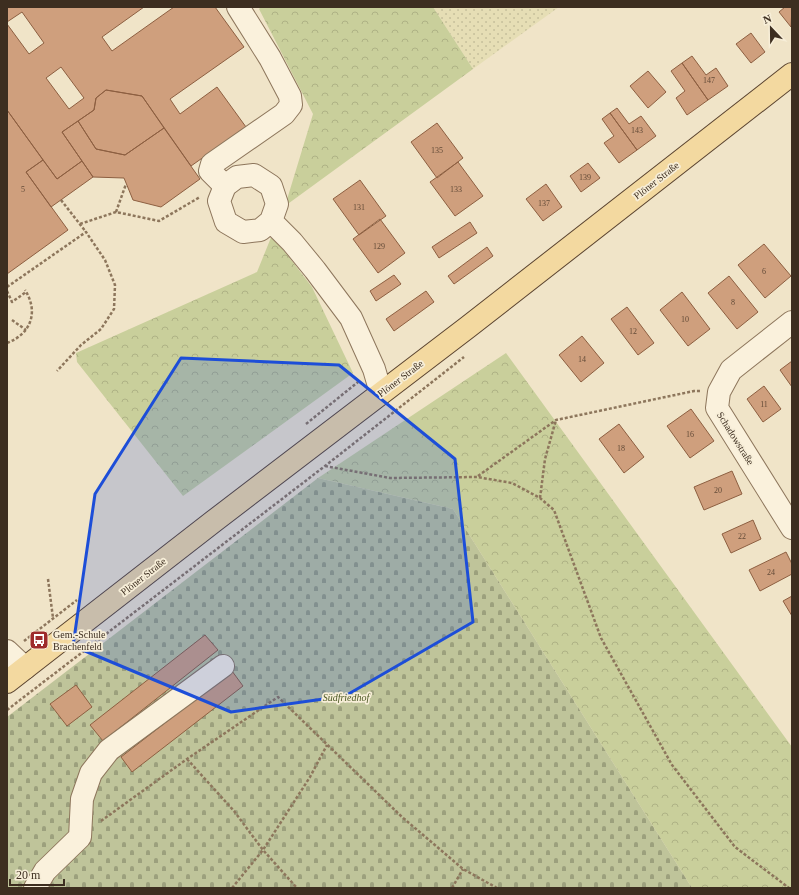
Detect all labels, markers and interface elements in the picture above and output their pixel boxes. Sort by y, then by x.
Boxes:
north arrow [751,8,791,48]
text: N [761,12,773,26]
house number: 147 [703,76,715,85]
house number: 143 [631,126,643,135]
house number: 135 [431,146,443,155]
street label: Plöner Straße [632,159,681,201]
house number: 139 [579,173,591,182]
house number: 5 [21,185,25,194]
house number: 133 [450,185,462,194]
house number: 137 [538,199,550,208]
house number: 131 [353,203,365,212]
house number: 129 [373,242,385,251]
house number: 6 [762,267,766,276]
house number: 8 [731,298,735,307]
house number: 10 [681,315,689,324]
house number: 12 [629,327,637,336]
house number: 14 [578,355,586,364]
street label: Plöner Straße [375,357,426,399]
house number: 11 [760,400,768,409]
street label: Schadowstraße [715,410,757,467]
house number: 16 [686,430,694,439]
house number: 18 [617,444,625,453]
house number: 20 [714,486,722,495]
house number: 22 [738,532,746,541]
street label: Plöner Straße [119,555,168,597]
house number: 24 [767,568,775,577]
bus stop icon: Gem.-Schule Brachenfeld [28,629,50,651]
place label: Gem.-Schule Brachenfeld [53,629,106,652]
park label: Südfriedhof [323,692,371,703]
scale bar [10,861,64,887]
text: 20 m [16,868,41,882]

